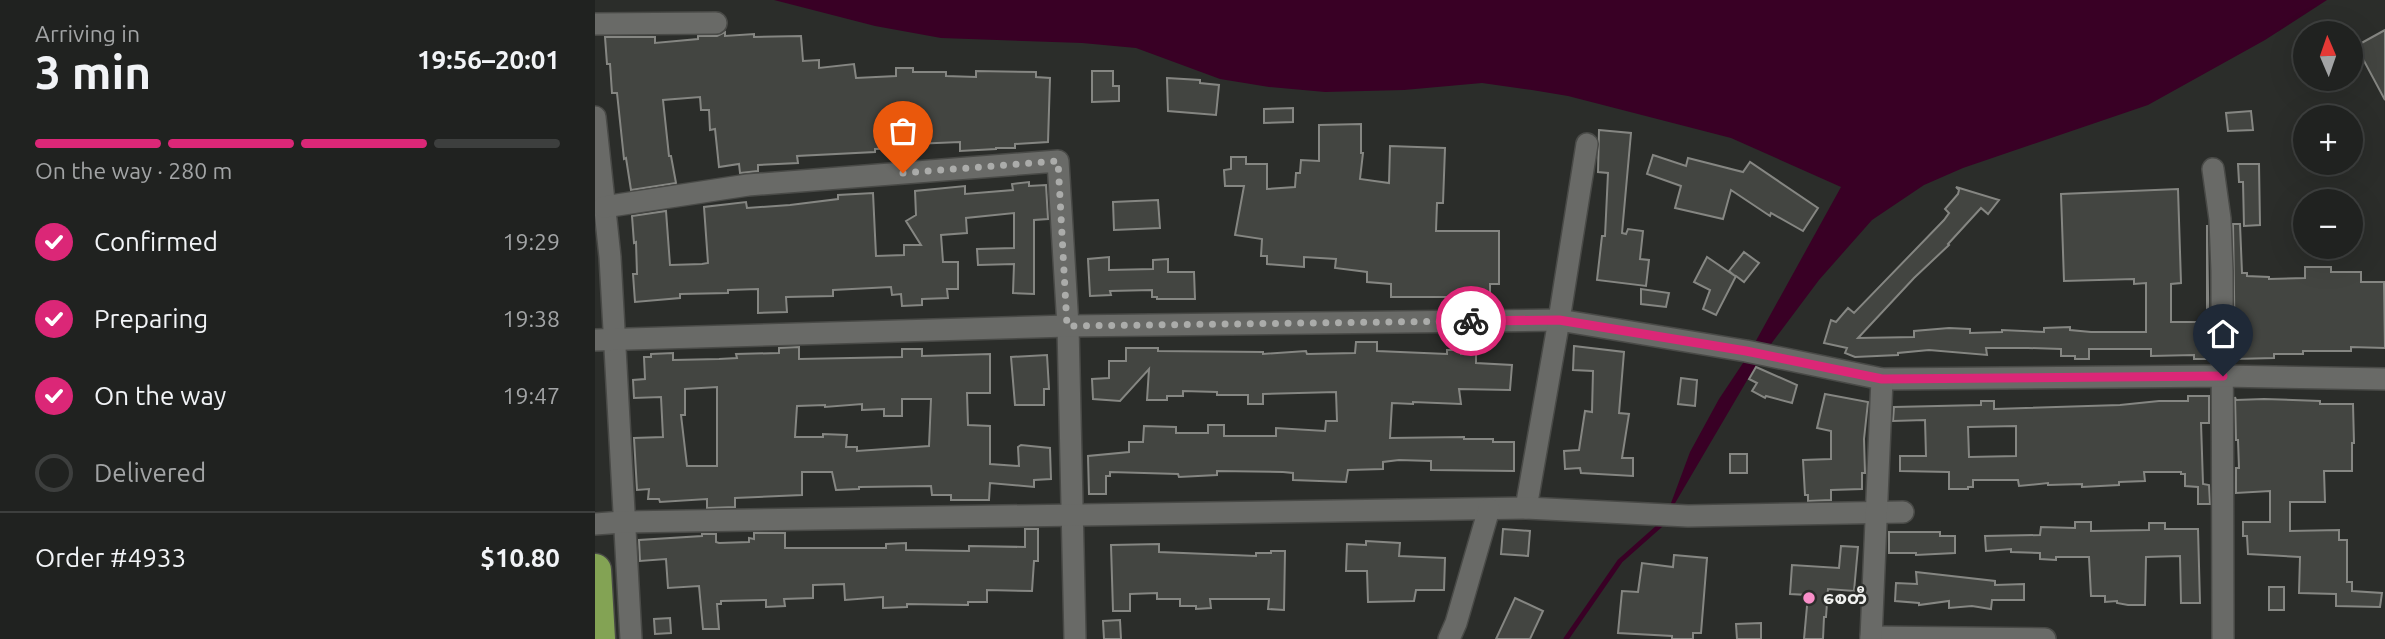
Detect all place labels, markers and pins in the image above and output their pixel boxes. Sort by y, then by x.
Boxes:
pin [873,101,933,173]
pin [2193,304,2253,376]
place label: စေတီ [1823,586,1867,607]
marker: စေတီ [1801,590,1817,606]

